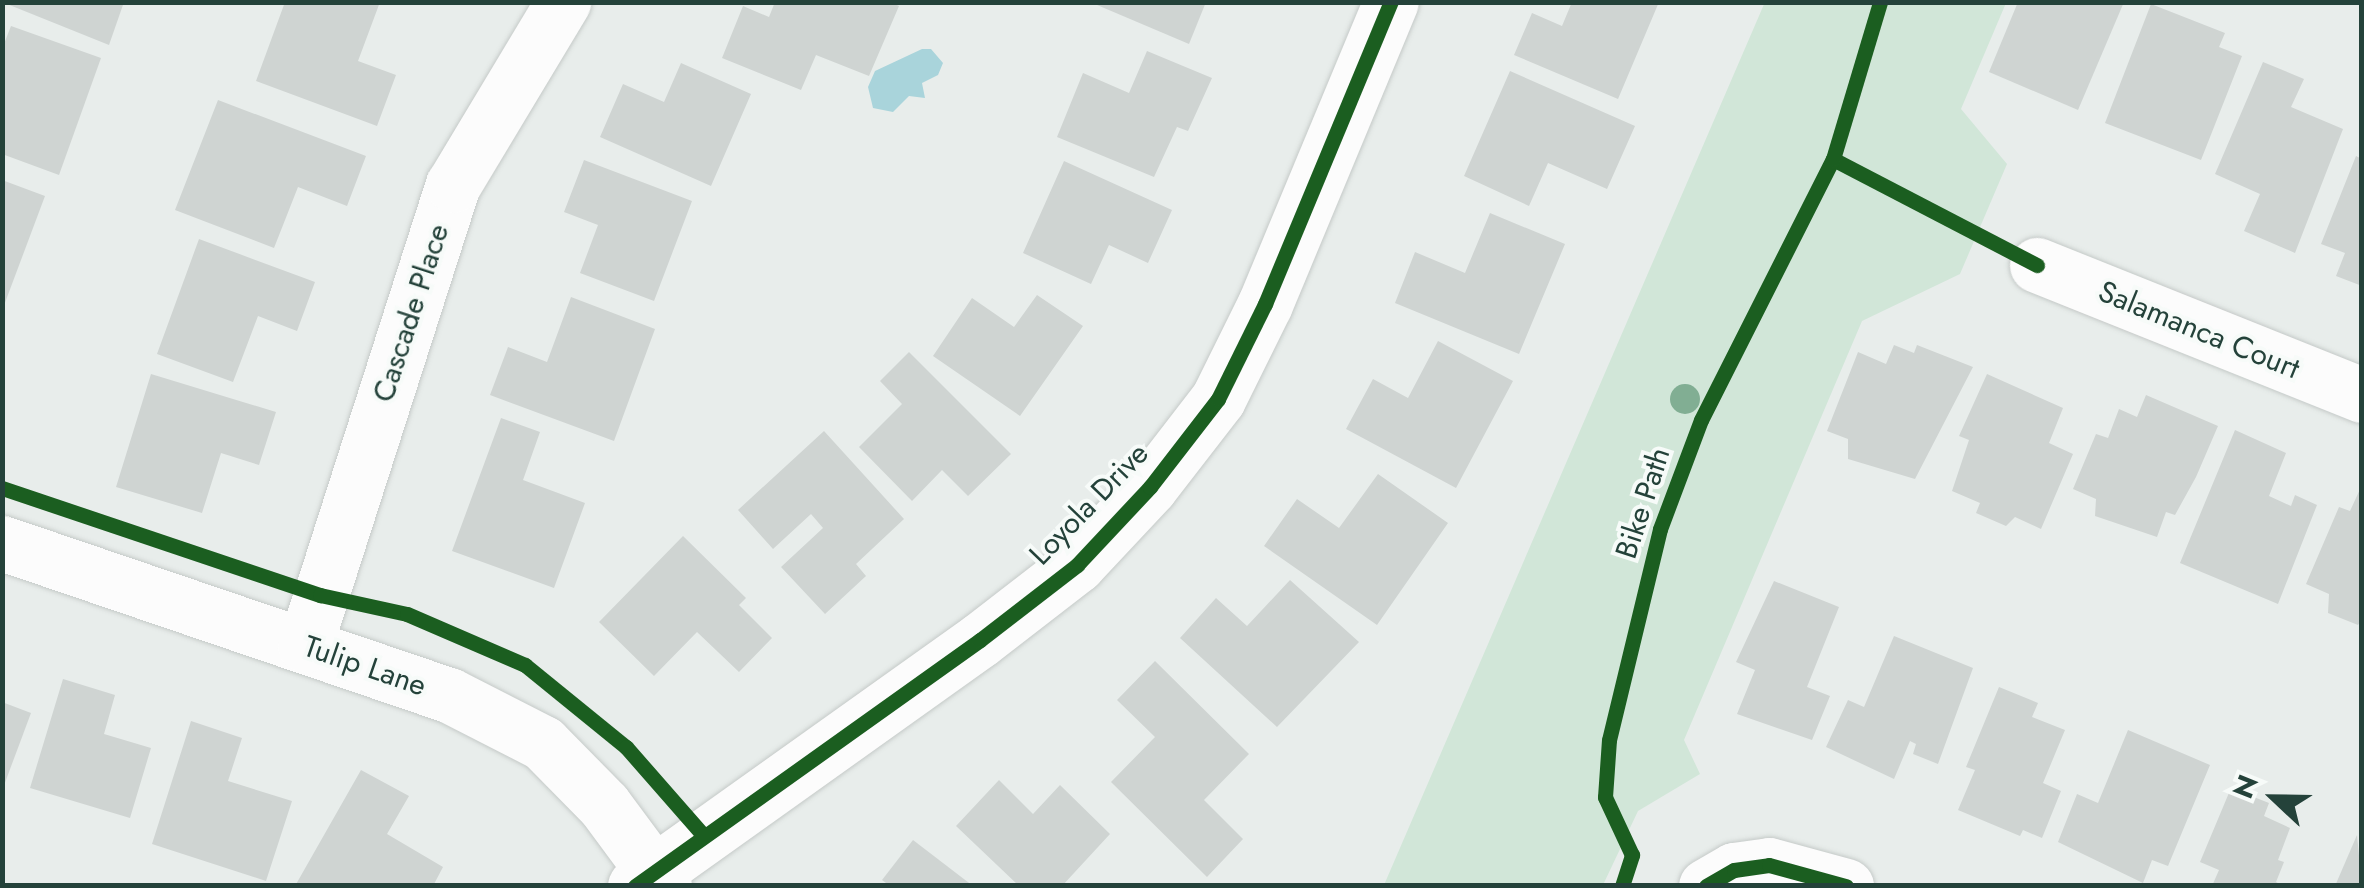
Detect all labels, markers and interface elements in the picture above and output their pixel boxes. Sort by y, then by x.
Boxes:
street label: Cascade Place [365,219,457,407]
street label: Salamanca Court [2093,273,2305,387]
street label: Loyola Drive [1022,436,1156,572]
street label: Bike Path [1608,443,1678,563]
street label: Tulip Lane [299,628,431,704]
north arrow [2224,748,2324,848]
text: N [2223,769,2269,805]

